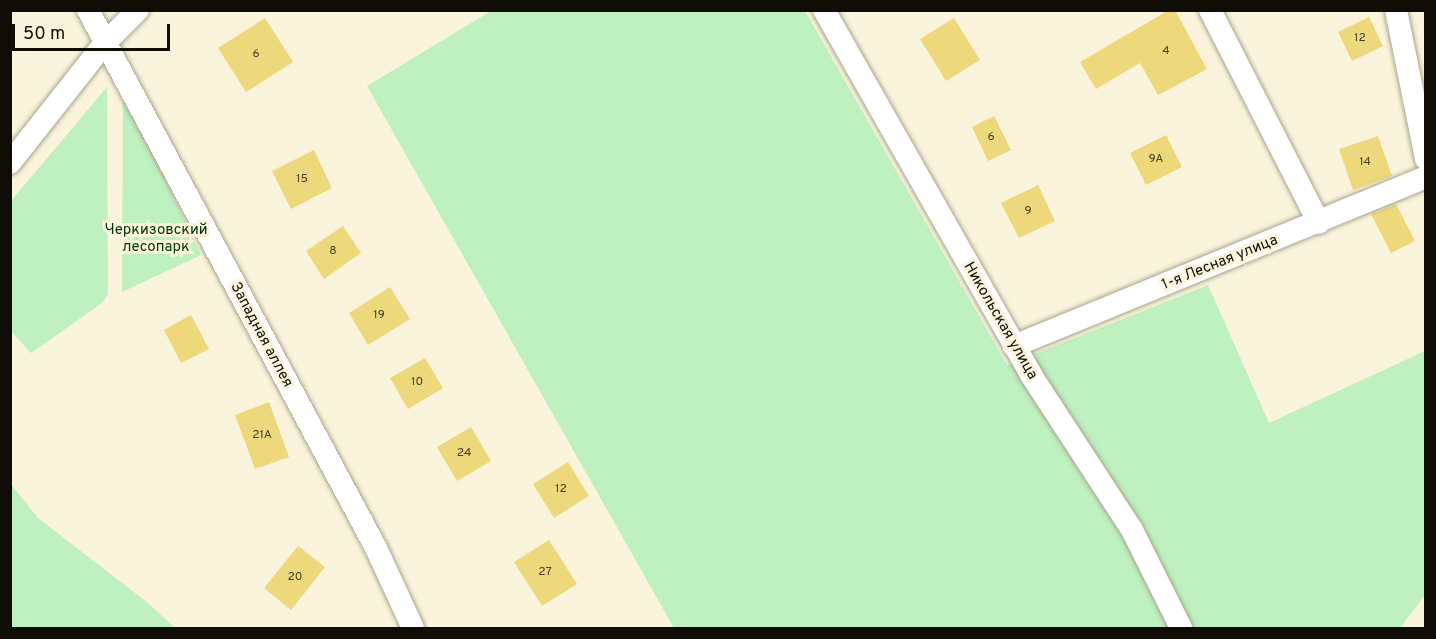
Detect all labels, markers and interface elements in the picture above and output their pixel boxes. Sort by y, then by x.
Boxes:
scale bar [15,12,172,50]
text: 50 m [23,23,65,46]
house number: 12 [1354,32,1366,46]
house number: 4 [1162,45,1170,59]
house number: 6 [252,48,260,62]
house number: 6 [987,131,995,145]
house number: 9А [1149,153,1163,167]
house number: 14 [1359,156,1371,170]
house number: 15 [296,173,308,187]
house number: 9 [1024,205,1032,219]
park label: Черкизовский лесопарк [104,221,208,256]
street label: 1-я Лесная улица [1159,232,1281,294]
house number: 8 [329,245,337,259]
street label: Никольская улица [959,259,1041,383]
street label: Западная аллея [226,280,296,390]
house number: 19 [373,309,385,323]
house number: 10 [411,376,423,390]
house number: 21А [252,429,272,443]
house number: 24 [457,447,471,461]
house number: 12 [555,483,567,497]
house number: 27 [538,566,552,580]
house number: 20 [287,571,303,585]

